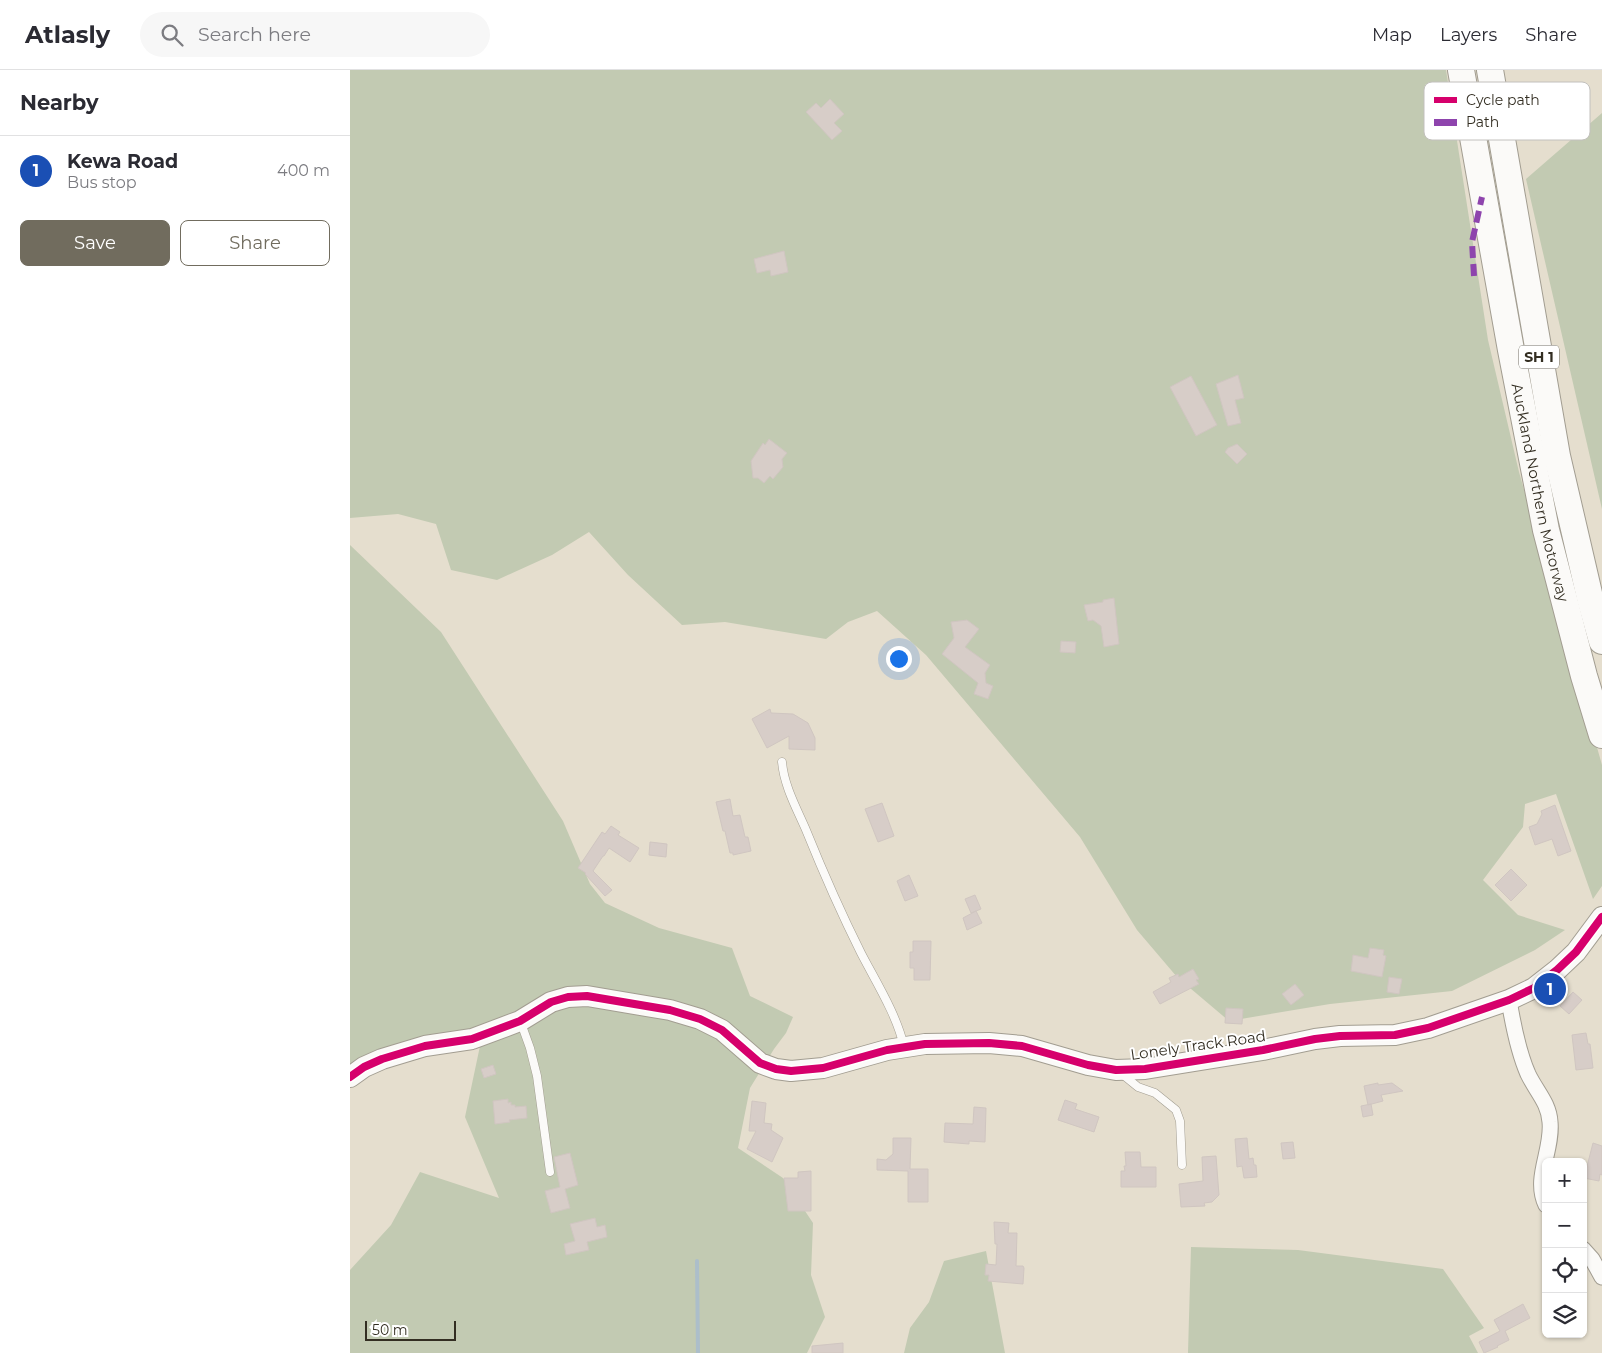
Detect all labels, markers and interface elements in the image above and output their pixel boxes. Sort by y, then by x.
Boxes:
search box [140,12,490,57]
text: Atlasly [25,20,110,49]
icon: search [158,21,186,49]
text: Search here [198,23,311,46]
text: Map [1372,24,1412,46]
text: Layers [1440,24,1497,46]
text: Share [1525,24,1577,46]
legend [1424,82,1590,140]
text: Nearby [20,90,99,115]
text: Cycle path [1466,91,1540,109]
text: Path [1466,113,1499,131]
text: Kewa Road [67,150,178,173]
text: 1 [33,161,39,180]
text: 400 m [277,161,330,180]
text: Bus stop [67,173,137,192]
button: Save [20,220,170,266]
button: Share [180,220,330,266]
road number: SH 1 [1519,346,1559,368]
street label: Auckland Northern Motorway [1508,382,1574,605]
your location [886,646,912,672]
pin: 1 [1534,970,1566,1008]
street label: Lonely Track Road [1129,1026,1267,1064]
map controls [1542,1158,1587,1338]
button: + [1542,1158,1587,1203]
button: − [1542,1203,1587,1248]
button: locate [1542,1248,1587,1293]
button: layers [1542,1293,1587,1338]
scale bar [365,1318,456,1341]
text: 50 m [372,1321,408,1339]

